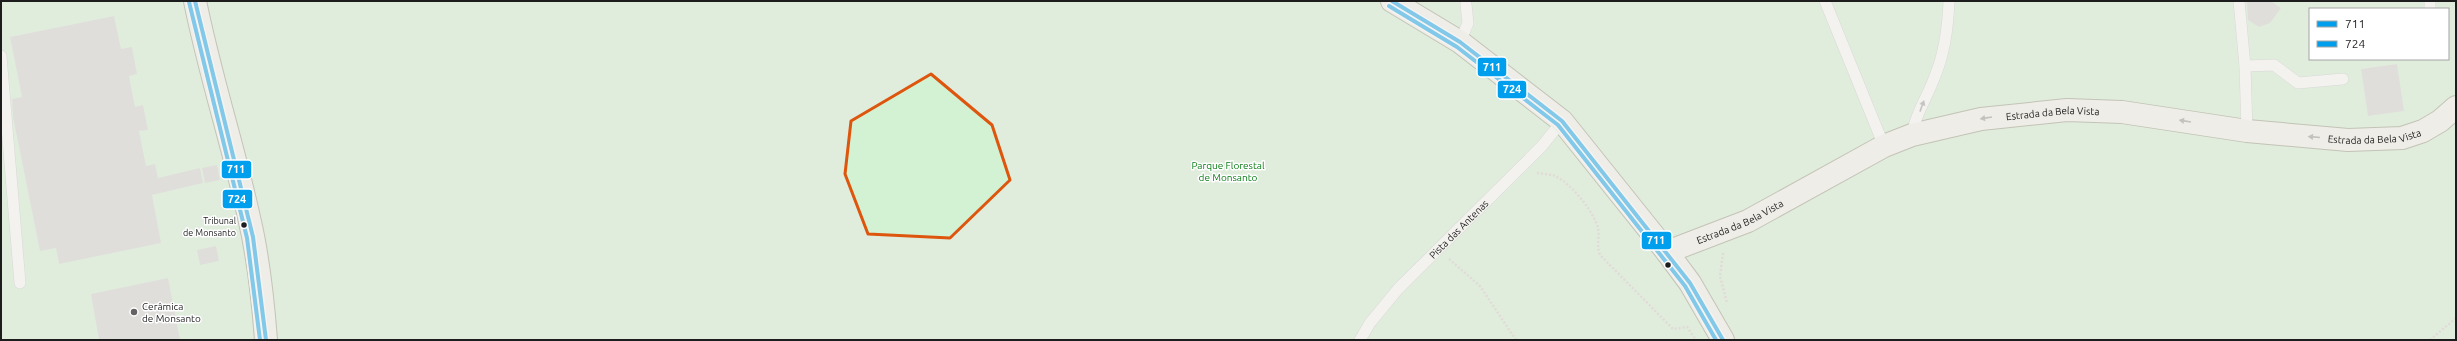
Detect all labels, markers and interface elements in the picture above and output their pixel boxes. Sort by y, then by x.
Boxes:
legend [2309,8,2449,60]
text: 711 [2345,17,2365,30]
text: 724 [2345,37,2366,50]
line badge: 711 [1477,57,1507,77]
text: 711 [1483,61,1501,73]
line badge: 724 [1497,80,1527,99]
text: 724 [1503,83,1521,95]
one-way arrow [1920,100,1926,112]
street label: Estrada da Bela Vista [2005,105,2100,122]
one-way arrow [1980,115,1992,121]
one-way arrow [2179,118,2191,124]
street label: Estrada da Bela Vista [2327,127,2423,146]
one-way arrow [2308,133,2320,140]
line badge: 711 [221,160,252,179]
park label: Parque Florestal de Monsanto [1191,160,1265,183]
text: 711 [227,163,245,175]
line badge: 724 [222,189,253,209]
text: 724 [228,193,246,205]
street label: Pista das Antenas [1427,198,1491,261]
street label: Estrada da Bela Vista [1695,198,1785,246]
place label: Tribunal de Monsanto [183,216,237,238]
marker: Tribunal de Monsanto [239,220,249,230]
line badge: 711 [1641,231,1672,250]
text: 711 [1647,234,1665,246]
unlabelled marker [1663,260,1673,270]
place label: Cerâmica de Monsanto [142,301,201,324]
marker: Cerâmica de Monsanto [129,307,139,317]

